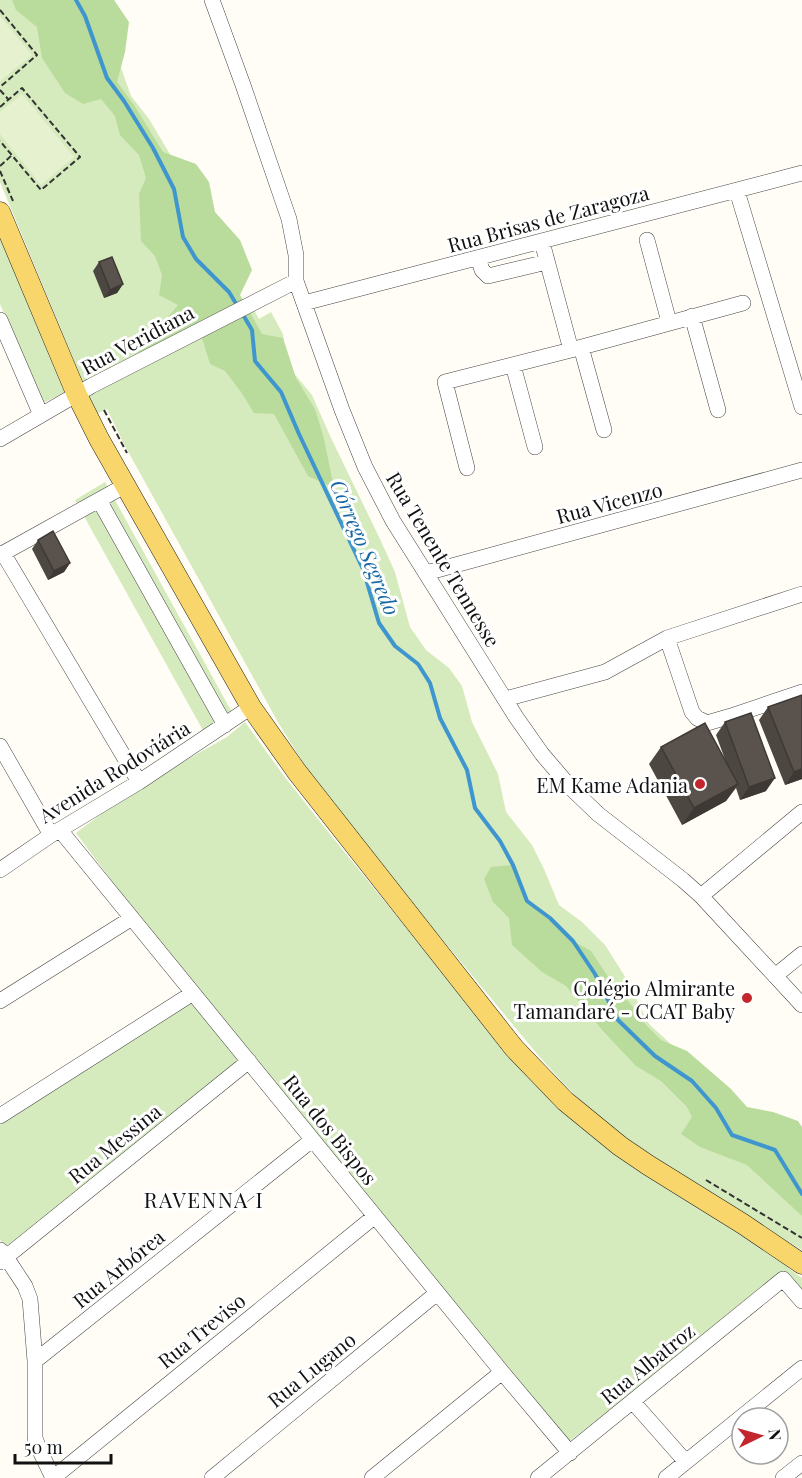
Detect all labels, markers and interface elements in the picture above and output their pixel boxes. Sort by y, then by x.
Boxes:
street label: Rua Brisas de Zaragoza [444,178,652,258]
street label: Rua Veridiana [76,298,198,380]
street label: Rua Tenente Tennesse [381,466,507,652]
water label: Córrego Segredo [325,475,407,619]
street label: Rua Vicenzo [553,475,665,529]
street label: Avenida Rodoviária [33,714,195,829]
place label: EM Kame Adania [536,771,688,798]
marker: EM Kame Adania [693,777,707,791]
place label: Colégio Almirante Tamandaré - CCAT Baby [513,974,735,1024]
marker: Colégio Almirante Tamandaré - CCAT Baby [740,991,754,1005]
street label: Rua dos Bispos [278,1068,384,1190]
street label: Rua Messina [62,1097,166,1189]
district label: RAVENNA I [144,1185,264,1213]
street label: Rua Arbórea [67,1223,169,1313]
street label: Rua Treviso [152,1286,250,1374]
street label: Rua Albatroz [594,1317,700,1409]
street label: Rua Lugano [261,1325,361,1413]
north arrow [730,1406,790,1466]
scale bar [15,1427,111,1465]
text: N [764,1428,786,1442]
text: 50 m [24,1435,63,1459]

